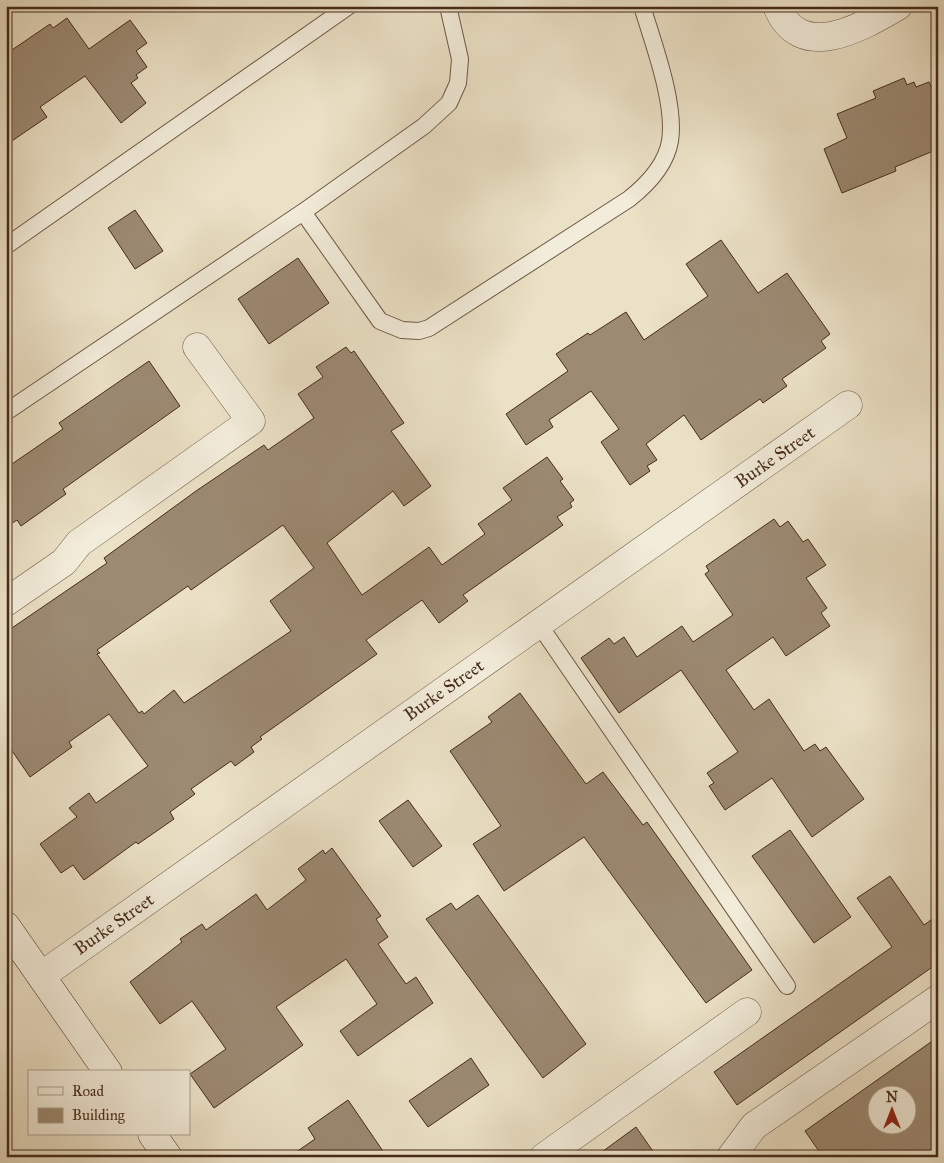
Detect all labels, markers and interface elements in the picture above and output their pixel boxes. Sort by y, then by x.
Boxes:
street label: Burke Street [731,421,820,493]
street label: Burke Street [400,654,489,726]
street label: Burke Street [70,888,159,960]
legend [28,1070,190,1136]
text: Road [72,1082,104,1100]
north arrow [866,1086,916,1136]
text: N [886,1089,898,1106]
text: Building [72,1106,126,1124]

